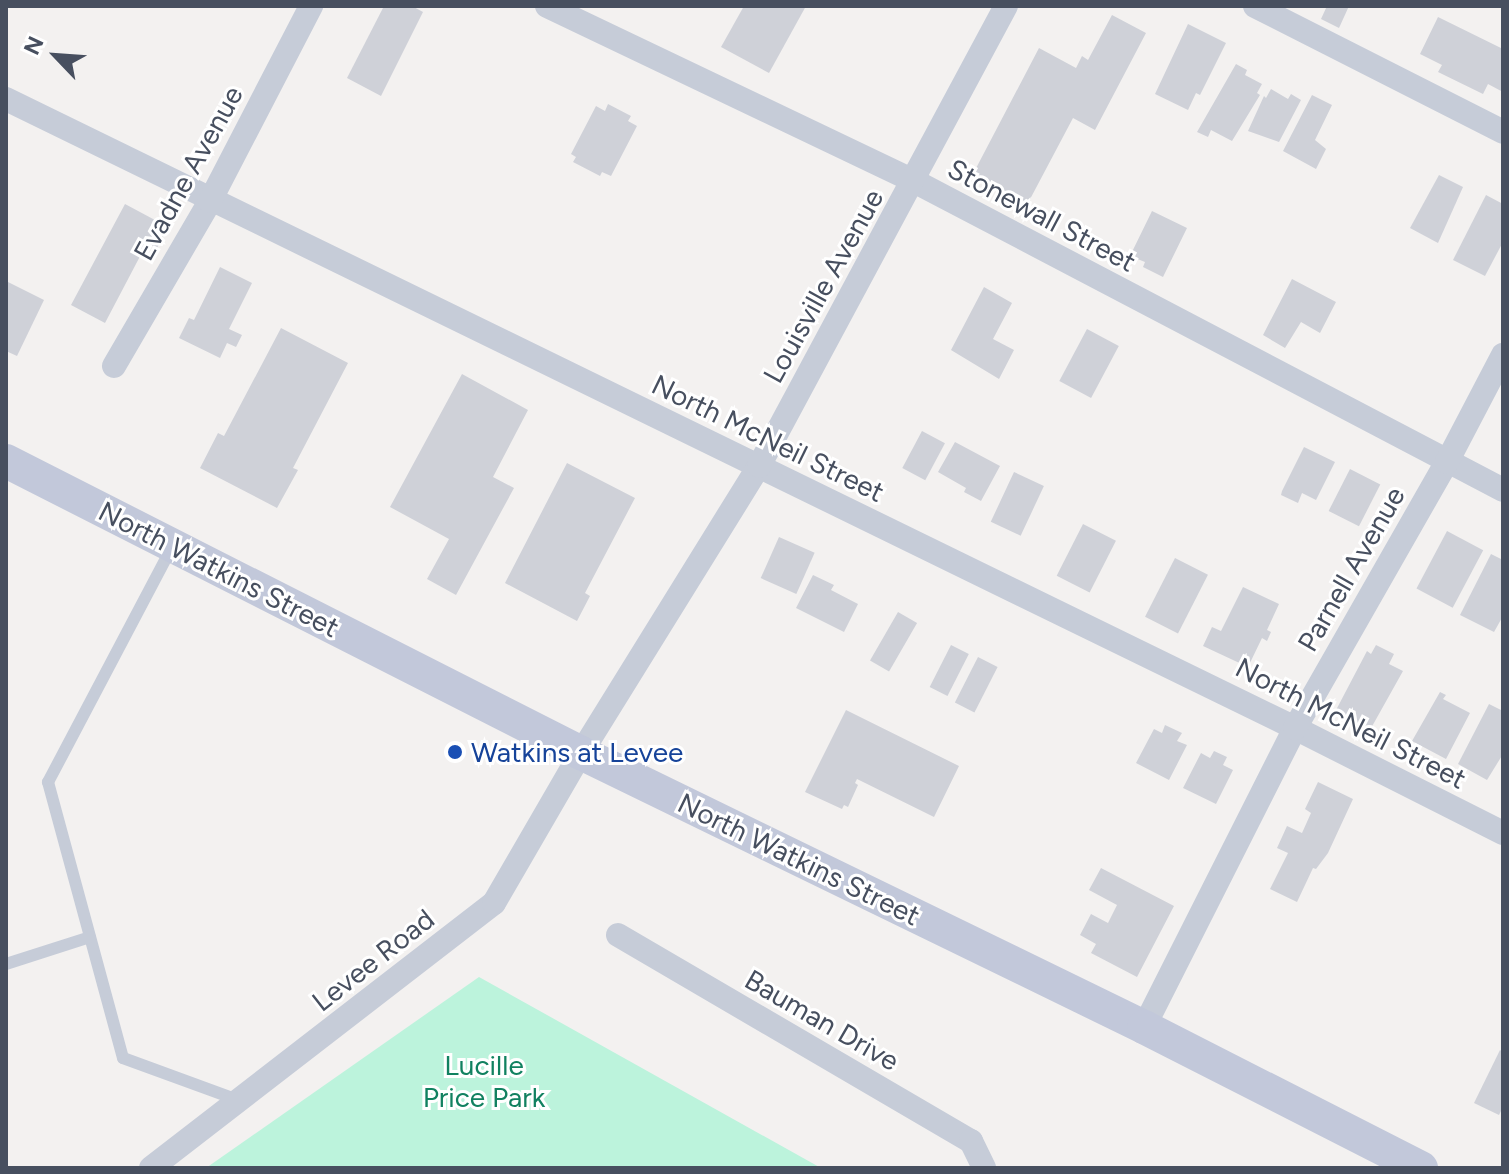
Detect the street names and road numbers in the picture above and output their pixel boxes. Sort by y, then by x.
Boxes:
street label: Evadne Avenue [126,80,250,266]
street label: Stonewall Street [942,151,1142,279]
street label: Louisville Avenue [756,183,890,389]
street label: North McNeil Street [646,367,890,509]
street label: Parnell Avenue [1290,481,1412,657]
street label: North Watkins Street [93,494,345,644]
street label: North McNeil Street [1230,650,1472,796]
street label: North Watkins Street [672,786,926,932]
street label: Levee Road [305,902,441,1018]
street label: Bauman Drive [739,962,905,1078]

